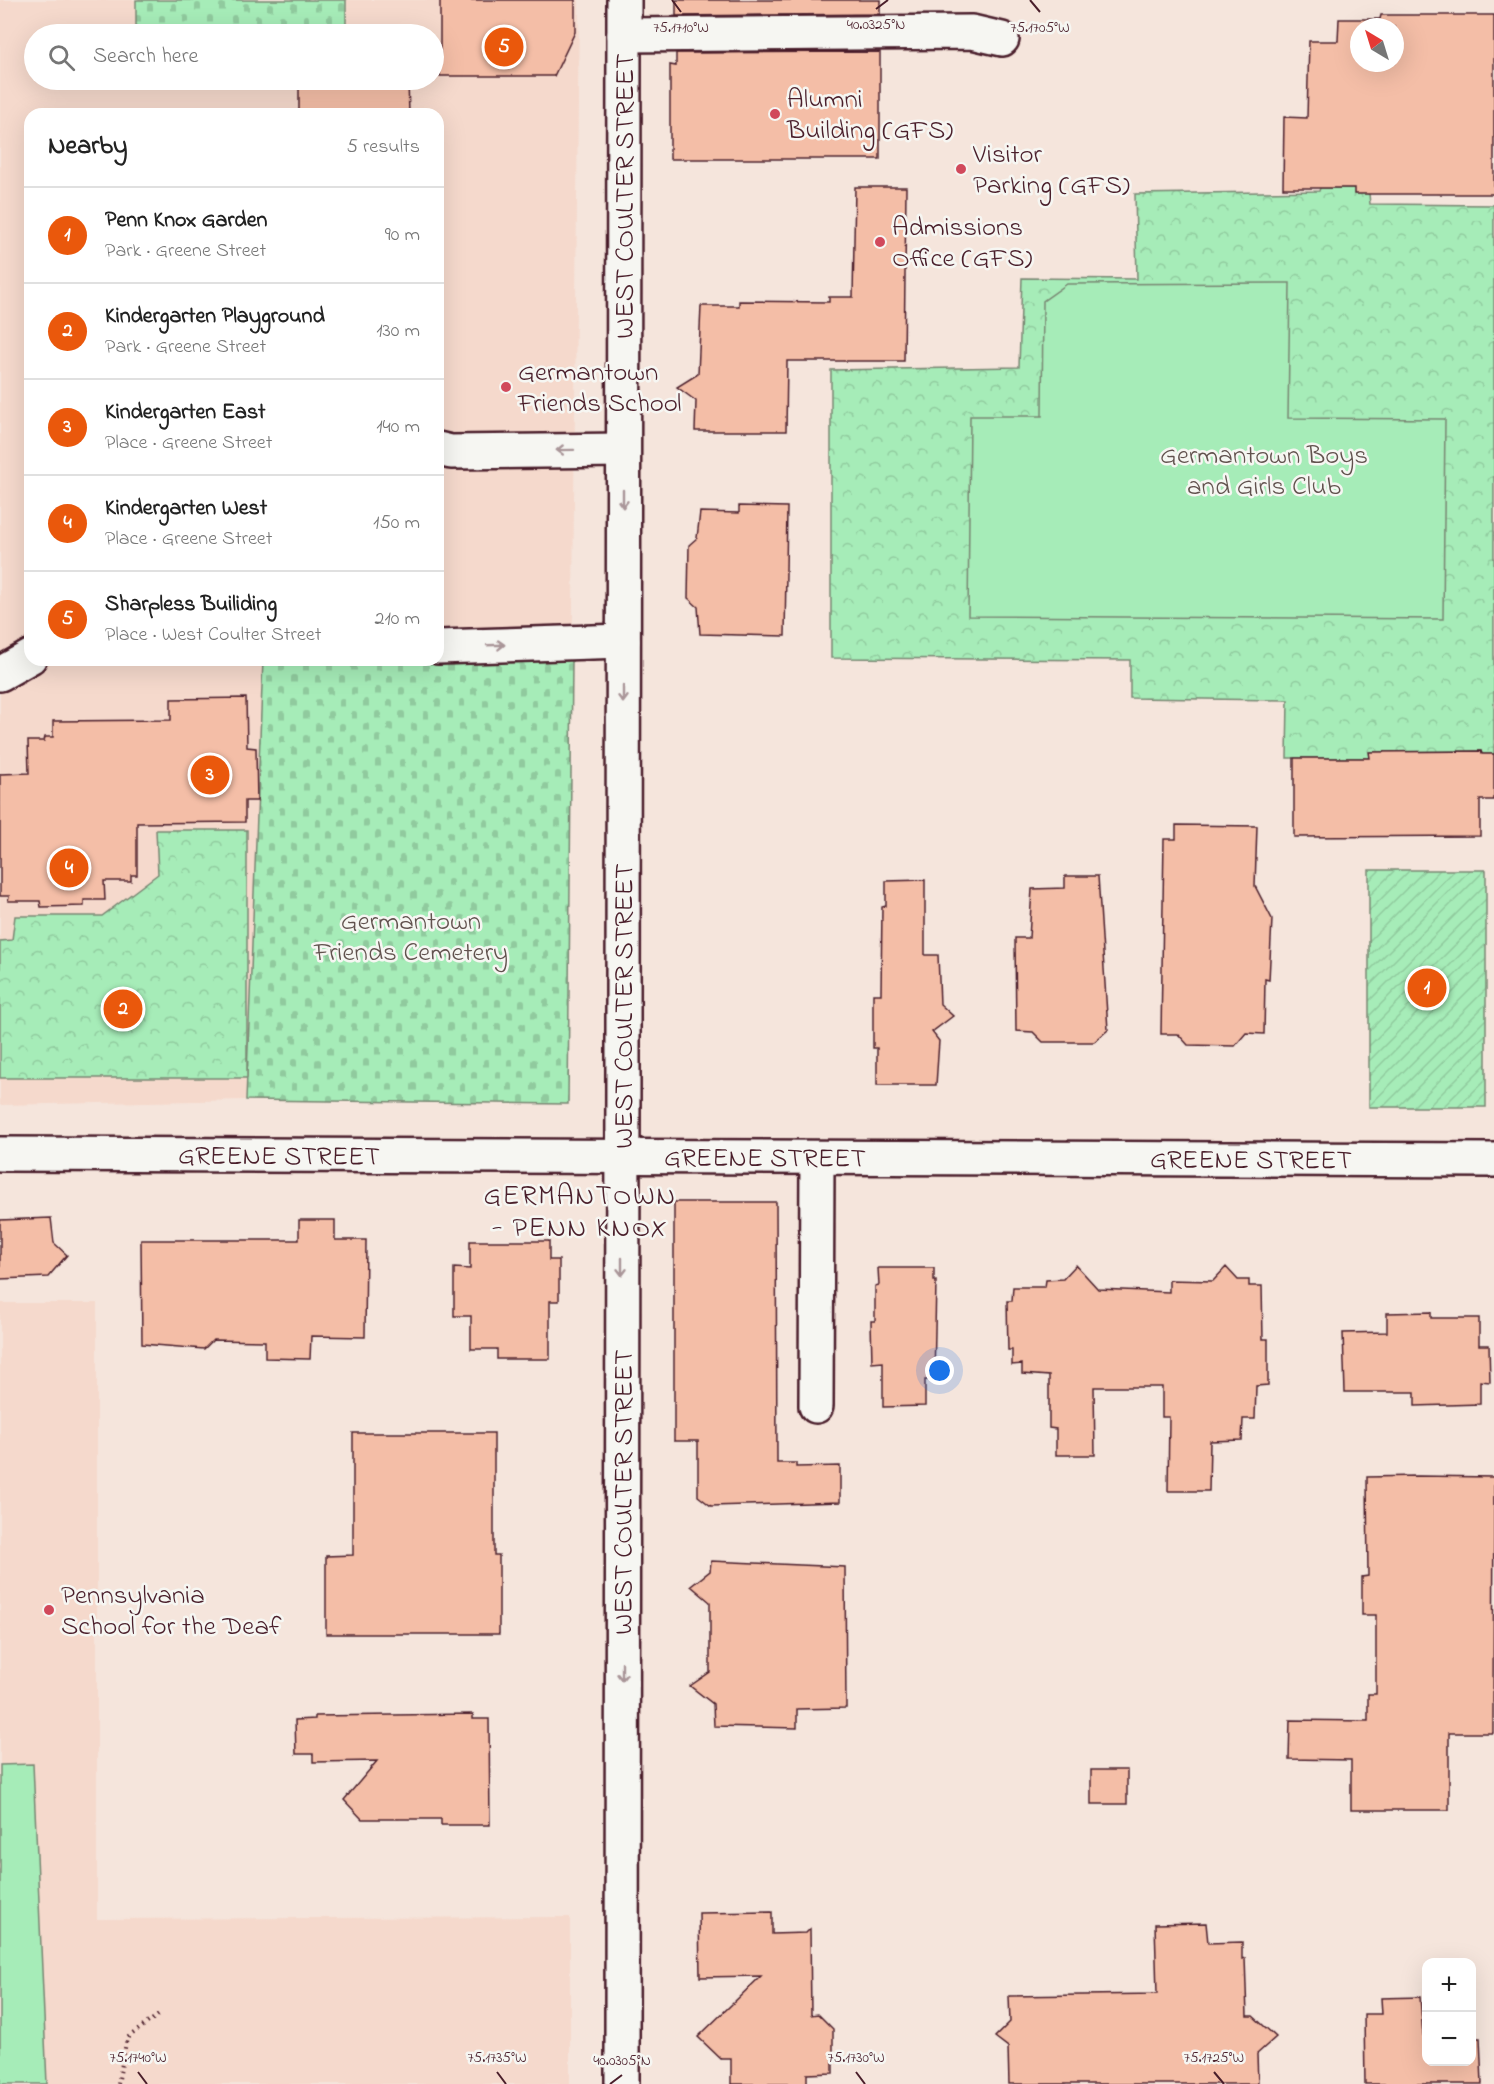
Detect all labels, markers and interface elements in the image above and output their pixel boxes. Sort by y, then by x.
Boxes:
text: 40.0325°N [847,14,905,36]
text: 75.1710°W [653,17,709,39]
text: 75.1705°W [1010,17,1070,39]
north arrow [1350,18,1404,72]
search box [24,24,444,90]
pin: 5 [484,24,524,70]
icon: search [45,41,78,74]
text: Search here [93,41,198,73]
street label: WEST COULTER STREET [607,53,646,339]
place label: Alumni Building (GFS) [786,81,953,151]
marker: Alumni Building (GFS) [768,107,782,121]
text: Nearby [48,128,127,166]
text: 5 results [347,133,420,162]
place label: Visitor Parking (GFS) [972,136,1130,206]
marker: Visitor Parking (GFS) [954,162,968,176]
text: Penn Knox Garden [105,205,267,237]
place label: Admissions Office (GFS) [892,209,1032,279]
text: 1 [64,221,71,250]
text: 90 m [385,221,420,250]
marker: Admissions Office (GFS) [873,235,887,249]
text: Park · Greene Street [105,237,266,266]
text: Kindergarten Playground [105,301,325,333]
text: 2 [63,317,72,346]
text: 130 m [376,317,420,346]
text: Park · Greene Street [105,333,266,362]
place label: Germantown Friends School [517,354,682,424]
marker: Germantown Friends School [499,380,513,394]
text: Kindergarten East [105,397,266,429]
text: 3 [63,413,72,442]
text: 140 m [376,413,420,442]
text: Place · Greene Street [105,429,273,458]
park label: Germantown Boys and Girls Club [1160,437,1368,507]
one-way arrow [555,444,575,456]
one-way arrow [617,489,629,509]
text: Kindergarten West [105,493,267,525]
text: 4 [63,509,72,538]
text: 150 m [373,509,420,538]
text: Place · Greene Street [105,525,273,554]
text: Sharpless Builiding [105,589,277,621]
text: 5 [62,605,73,634]
text: 210 m [375,605,420,634]
text: Place · West Coulter Street [105,621,321,650]
one-way arrow [486,640,506,651]
one-way arrow [617,684,629,704]
pin: 3 [190,752,230,798]
pin: 4 [50,846,88,890]
street label: WEST COULTER STREET [606,863,645,1149]
park label: Germantown Friends Cemetery [313,903,508,973]
pin: 1 [1408,966,1446,1010]
pin: 2 [104,986,142,1032]
street label: GREENE STREET [178,1138,380,1178]
street label: GREENE STREET [664,1140,866,1179]
street label: GREENE STREET [1150,1142,1352,1181]
district label: GERMANTOWN - PENN KNOX [483,1177,677,1250]
one-way arrow [616,1257,628,1277]
street label: WEST COULTER STREET [605,1349,645,1635]
your location [925,1356,954,1385]
place label: Pennsylvania School for the Deaf [61,1577,282,1647]
marker: Pennsylvania School for the Deaf [42,1603,56,1617]
one-way arrow [616,1662,628,1682]
map controls [1422,1958,1476,2066]
button: + [1422,1958,1476,2012]
button: − [1422,2012,1476,2066]
text: 75.1740°W [109,2047,167,2069]
text: 75.1735°W [467,2047,527,2069]
text: 75.1730°W [827,2047,885,2069]
text: 75.1725°W [1184,2047,1244,2069]
text: 40.0305°N [593,2050,651,2072]

